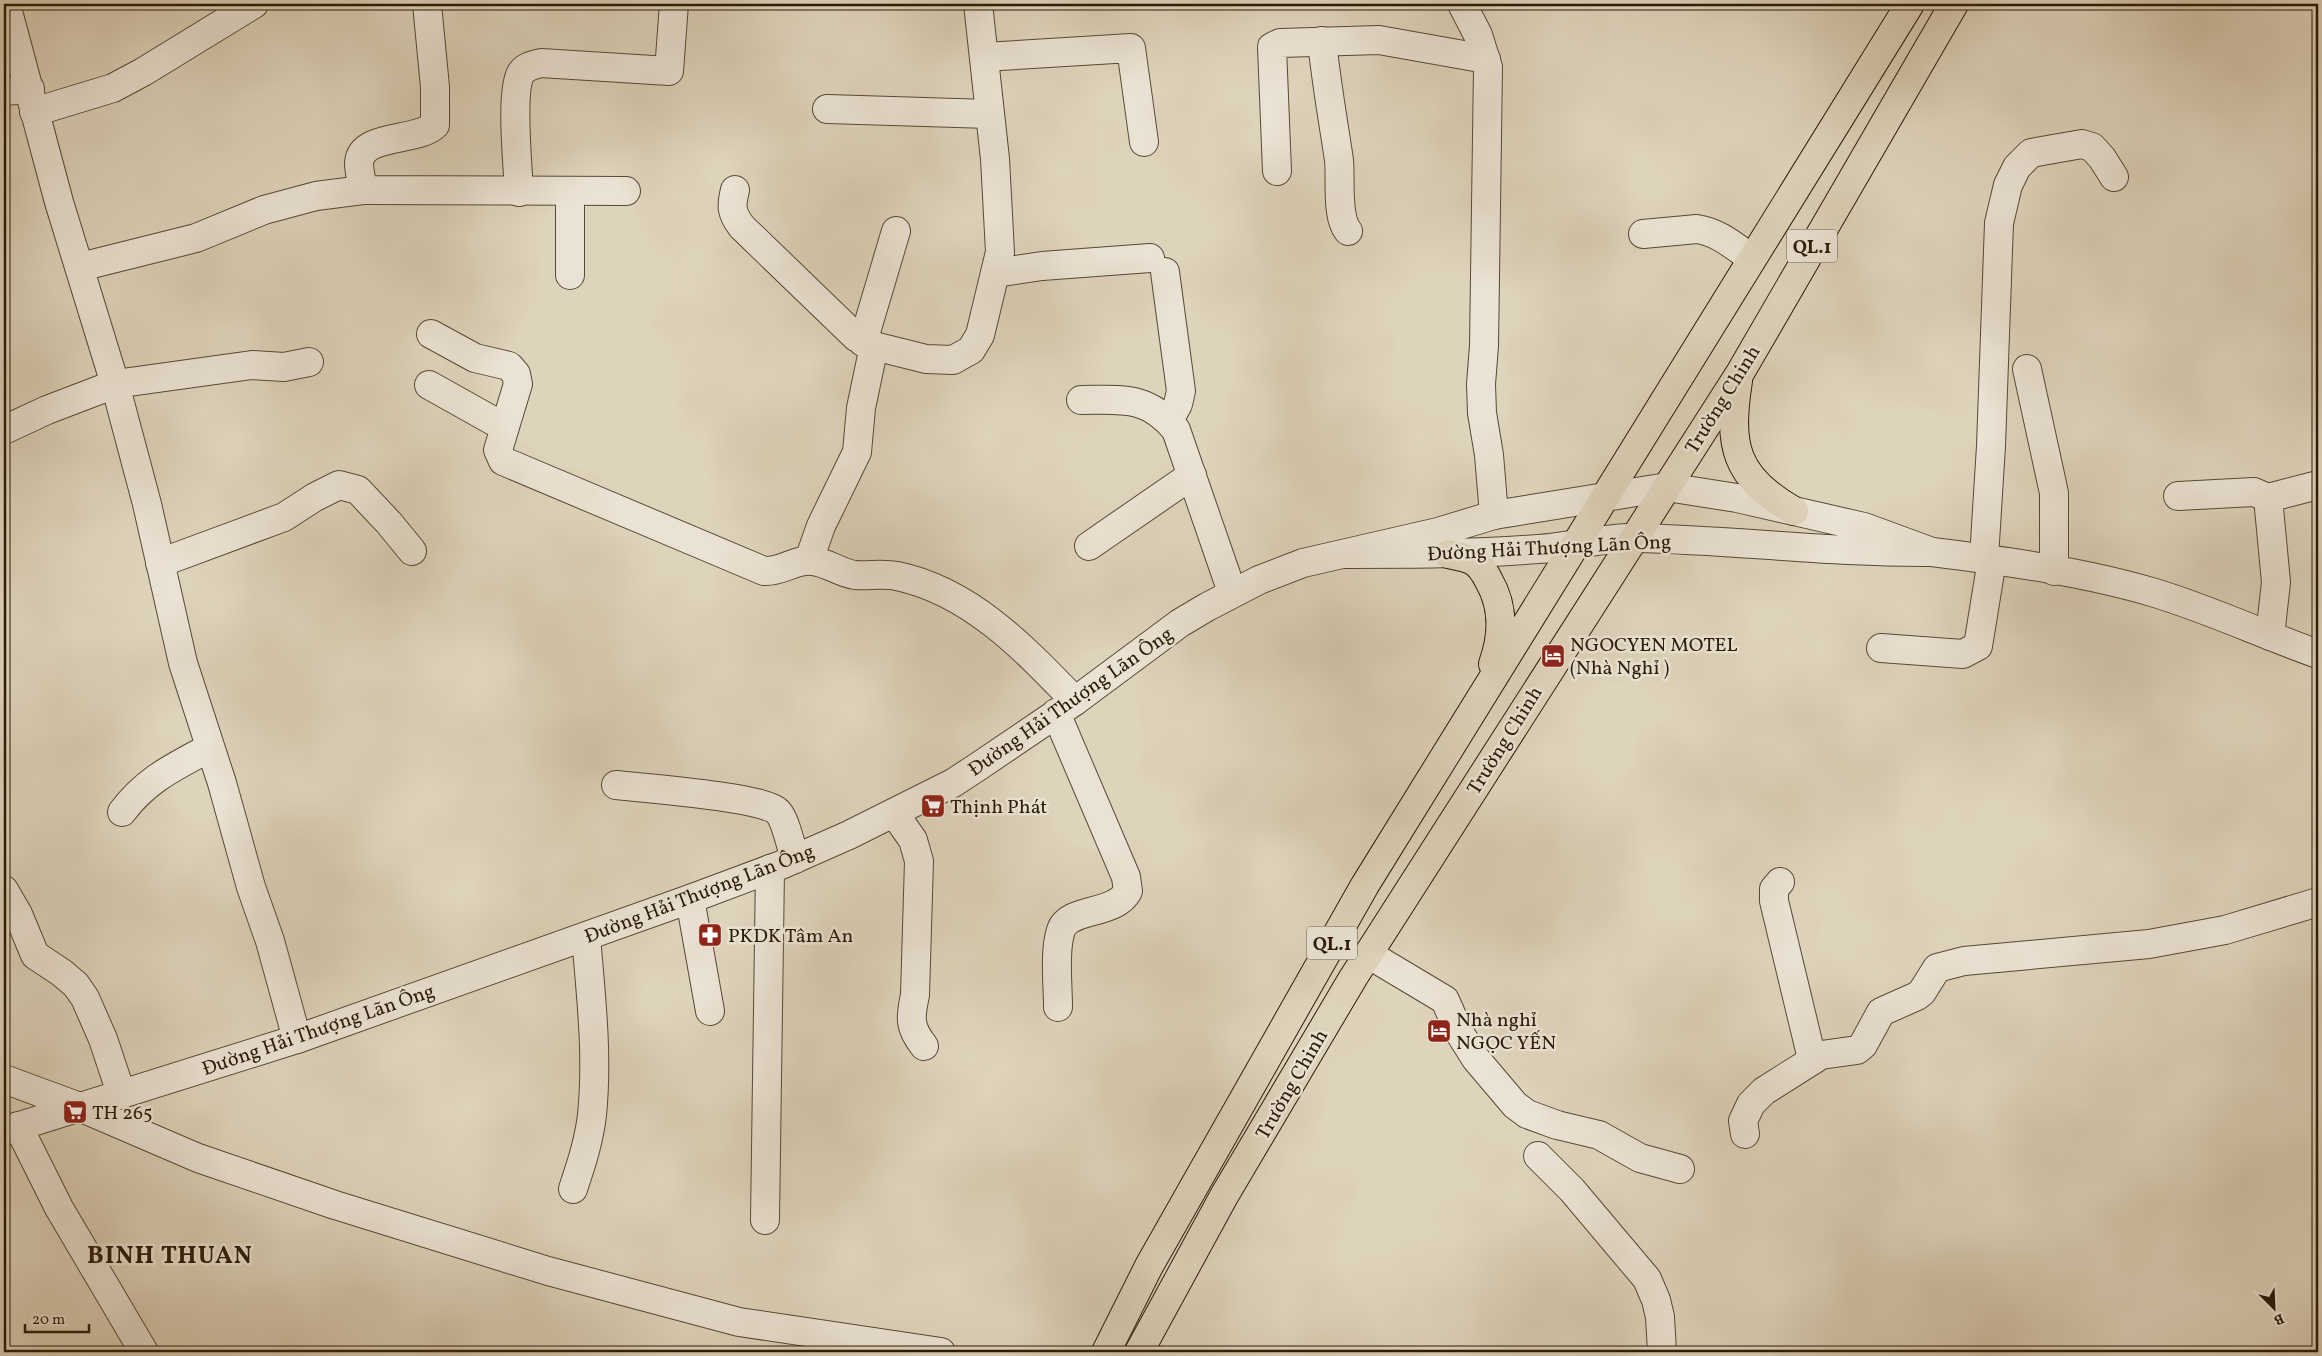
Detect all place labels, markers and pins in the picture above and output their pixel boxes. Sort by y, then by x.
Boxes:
place label: NGOCYEN MOTEL (Nhà Nghỉ ) [1570,632,1738,683]
hotel icon: NGOCYEN MOTEL (Nhà Nghỉ ) [1540,643,1566,669]
supermarket icon: Thịnh Phát [920,793,946,819]
place label: Thịnh Phát [950,794,1047,822]
pharmacy icon: PKDK Tâm An [697,922,723,948]
place label: PKDK Tâm An [728,923,854,951]
place label: Nhà nghỉ NGỌC YẾN [1456,1007,1556,1058]
hotel icon: Nhà nghỉ NGỌC YẾN [1426,1018,1452,1044]
supermarket icon: TH 265 [62,1099,88,1125]
place label: TH 265 [92,1100,153,1128]

